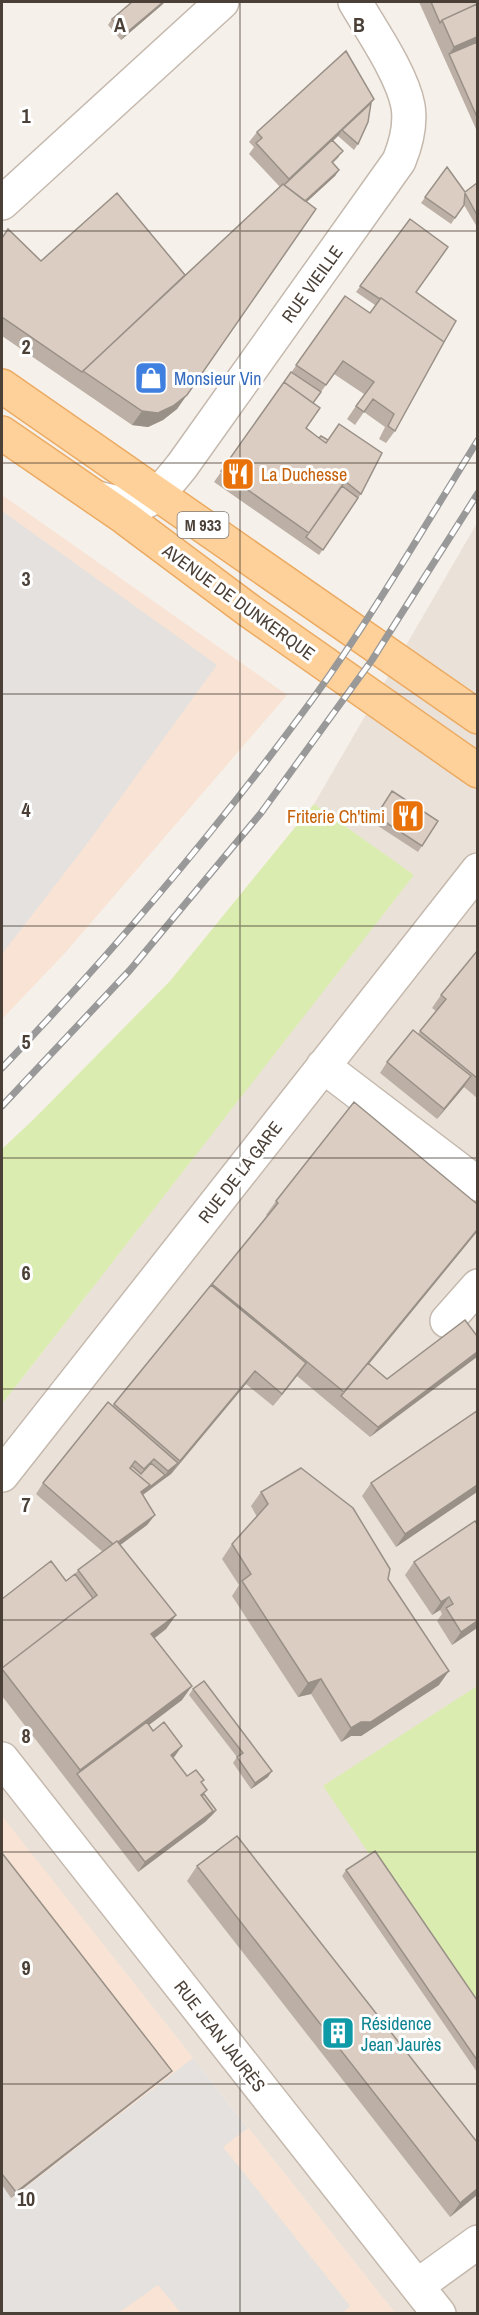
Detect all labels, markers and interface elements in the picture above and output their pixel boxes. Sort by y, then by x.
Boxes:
text: A [114,11,126,38]
text: B [353,11,365,38]
text: 1 [21,102,31,129]
street label: RUE VIEILLE [276,240,348,328]
text: 2 [21,333,31,360]
shop icon: Monsieur Vin [133,360,169,396]
place label: Monsieur Vin [174,366,262,391]
restaurant icon: La Duchesse [220,456,256,492]
place label: La Duchesse [261,462,347,487]
road number: M 933 [178,512,228,538]
street label: AVENUE DE DUNKERQUE [157,538,320,666]
text: 3 [21,565,31,592]
text: 4 [21,796,31,823]
restaurant icon: Friterie Ch'timi [390,798,426,834]
place label: Friterie Ch'timi [287,804,385,829]
text: 5 [21,1028,31,1055]
street label: RUE DE LA GARE [192,1116,288,1228]
text: 6 [21,1259,31,1286]
text: 7 [21,1491,31,1518]
text: 8 [21,1722,31,1749]
text: 9 [21,1954,31,1981]
street label: RUE JEAN JAURÈS [168,1975,272,2097]
place label: Résidence Jean Jaurès [361,2011,441,2057]
building icon: Résidence Jean Jaurès [320,2015,356,2051]
text: 10 [17,2185,35,2212]

